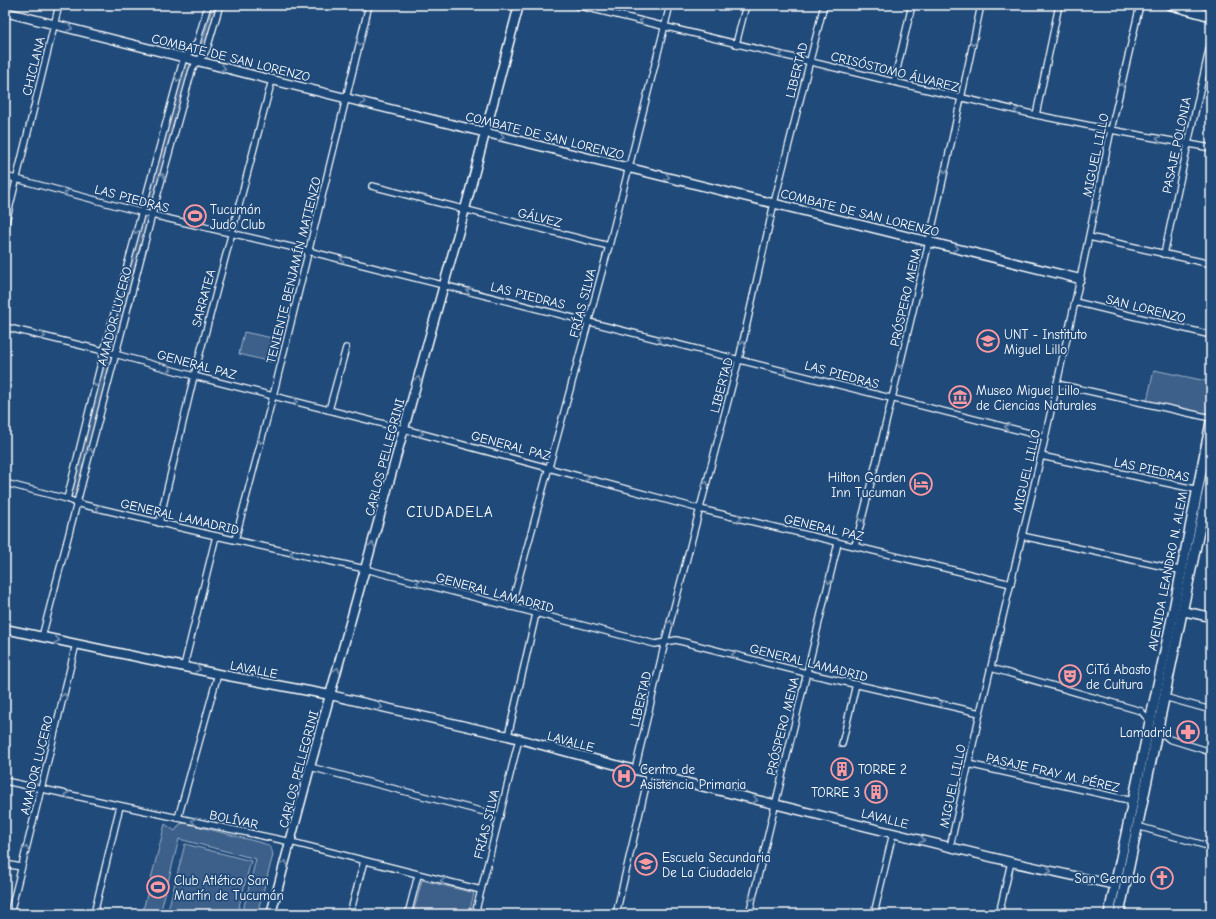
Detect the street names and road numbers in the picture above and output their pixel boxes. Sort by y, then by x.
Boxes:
street label: COMBATE DE SAN LORENZO [150,31,312,84]
street label: CHICLANA [19,35,48,97]
street label: LIBERTAD [782,41,811,99]
street label: CRISÓSTOMO ÁLVAREZ [829,47,961,95]
street label: PASAJE POLONIA [1159,95,1194,195]
street label: COMBATE DE SAN LORENZO [464,109,626,162]
street label: MIGUEL LILLO [1079,112,1112,198]
street label: TENIENTE BENJAMÍN MATIENZO [262,175,324,365]
street label: LAS PIEDRAS [93,181,171,216]
street label: COMBATE DE SAN LORENZO [779,186,941,239]
street label: GÁLVEZ [516,204,564,230]
street label: PRÓSPERO MENA [886,246,924,348]
street label: AMADOR LUCERO [94,265,135,367]
street label: FRÍAS SILVA [565,266,599,339]
street label: SARRATEA [189,267,218,329]
street label: LAS PIEDRAS [489,279,567,312]
street label: SAN LORENZO [1104,291,1187,326]
street label: GENERAL PAZ [156,347,239,382]
street label: LIBERTAD [707,356,736,414]
street label: LAS PIEDRAS [803,357,881,392]
street label: CARLOS PELLEGRINI [362,397,407,517]
street label: GENERAL PAZ [470,428,553,463]
street label: MIGUEL LILLO [1010,428,1043,514]
street label: LAS PIEDRAS [1113,454,1191,485]
street label: AVENIDA LEANDRO N. ALEM [1145,490,1190,652]
street label: GENERAL LAMADRID [119,496,241,537]
street label: GENERAL PAZ [782,511,866,544]
street label: GENERAL LAMADRID [434,570,555,615]
street label: GENERAL LAMADRID [748,641,870,684]
street label: LAVALLE [229,658,279,681]
street label: LIBERTAD [627,670,654,728]
street label: PRÓSPERO MENA [762,675,802,777]
street label: CARLOS PELLEGRINI [276,709,321,829]
street label: AMADOR LUCERO [17,714,56,816]
street label: LAVALLE [546,728,596,755]
street label: MIGUEL LILLO [936,743,969,829]
street label: PASAJE FRAY M. PÉREZ [985,749,1122,795]
street label: FRÍAS SILVA [470,787,502,860]
street label: LAVALLE [860,805,910,832]
street label: BOLÍVAR [208,806,260,832]

